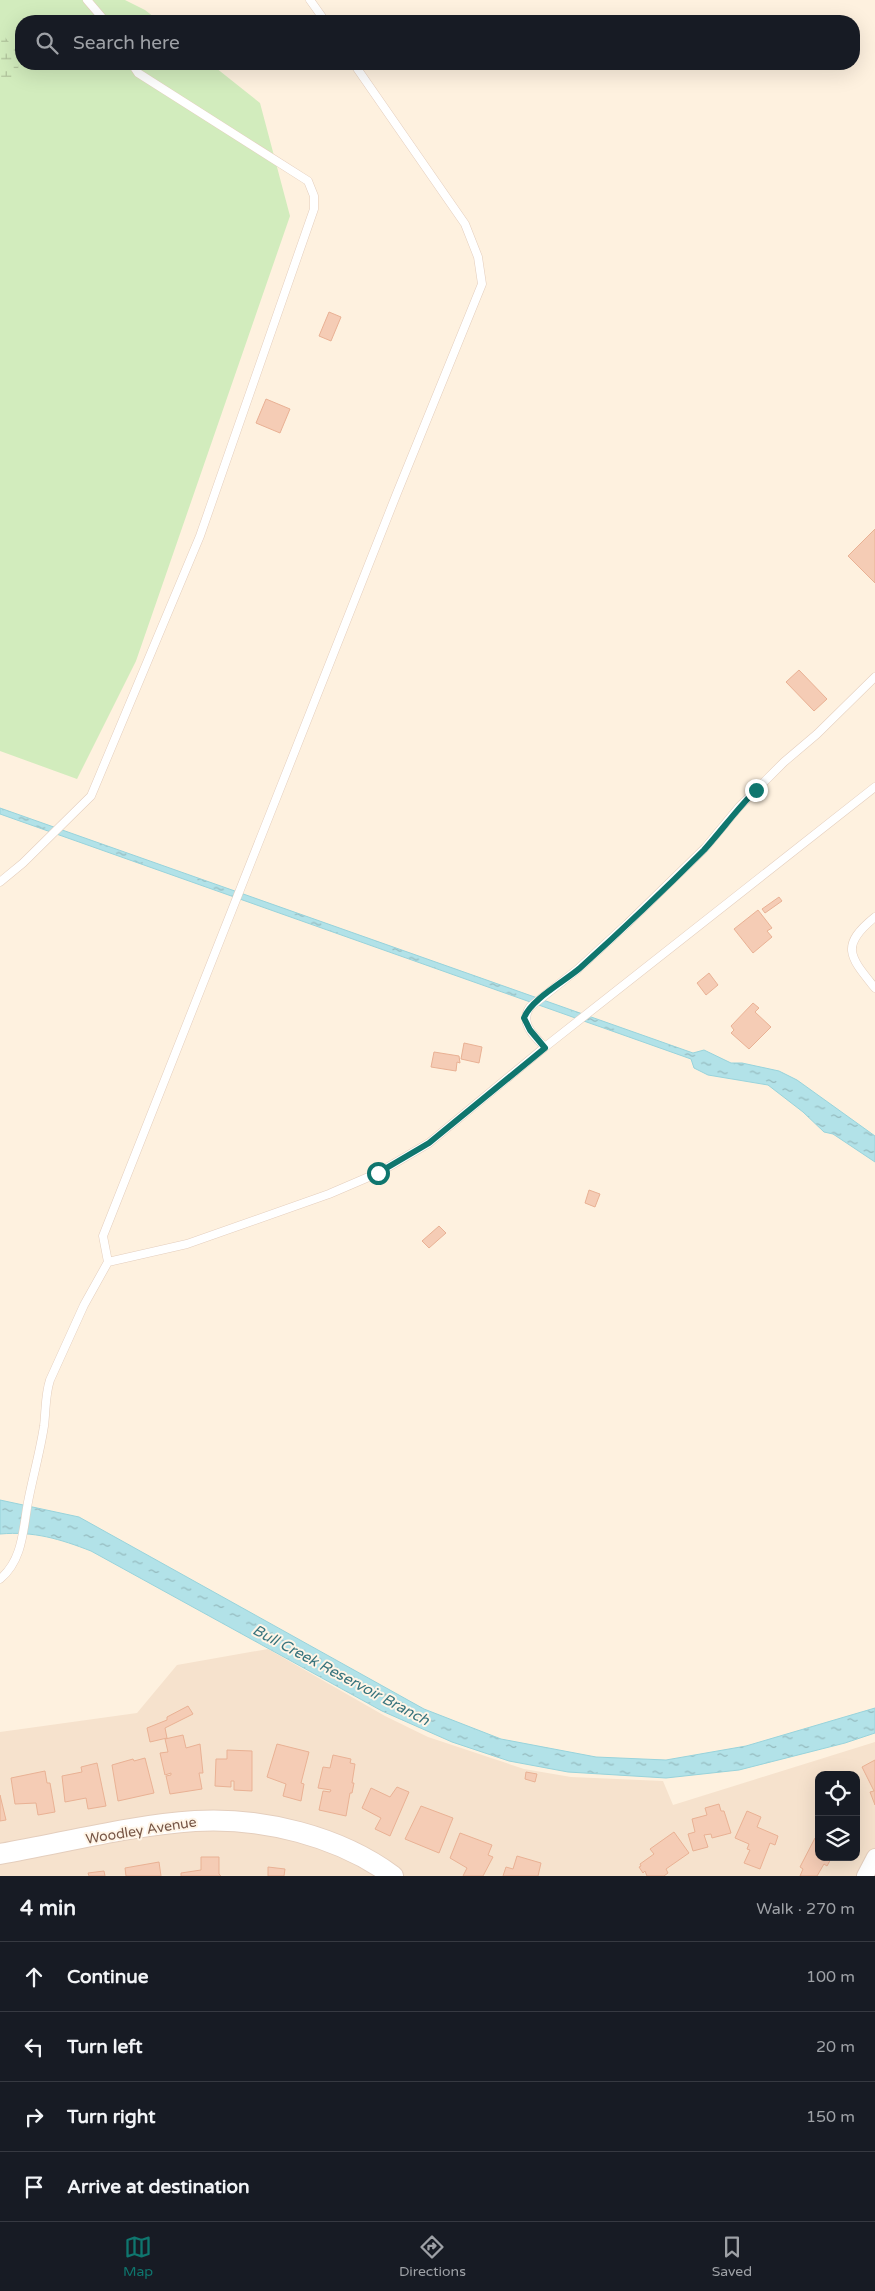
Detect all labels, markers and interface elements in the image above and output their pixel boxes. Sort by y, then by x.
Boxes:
search box [15,15,860,70]
icon: search [33,29,61,57]
text: Search here [73,32,180,54]
route end [745,779,768,802]
route start [367,1162,390,1185]
water label: Bull Creek Reservoir Branch [250,1621,433,1730]
map controls [815,1771,860,1861]
button: locate [815,1771,860,1816]
street label: Woodley Avenue [84,1813,198,1848]
button: layers [815,1816,860,1861]
text: 4 min [20,1896,76,1921]
text: Walk · 270 m [756,1899,855,1919]
icon: ahead [20,1963,48,1991]
text: Continue [67,1966,149,1988]
text: 100 m [806,1967,855,1987]
icon: left [20,2033,48,2061]
text: Turn left [67,2036,143,2058]
text: 20 m [816,2037,855,2057]
icon: right [20,2103,48,2131]
text: Turn right [67,2106,155,2128]
text: 150 m [806,2107,855,2127]
icon: arrive [20,2173,48,2201]
text: Arrive at destination [67,2176,250,2198]
tab: Map [123,2233,153,2280]
tab: Directions [399,2233,466,2280]
tab: Saved [712,2233,752,2280]

